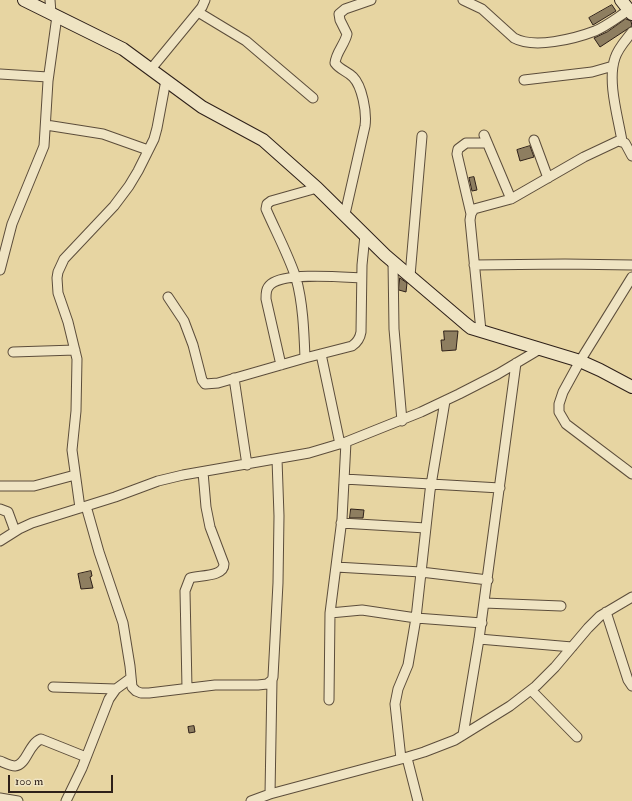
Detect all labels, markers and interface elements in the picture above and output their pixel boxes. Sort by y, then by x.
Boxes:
scale bar [10,767,115,793]
text: 100 m [15,774,43,789]

